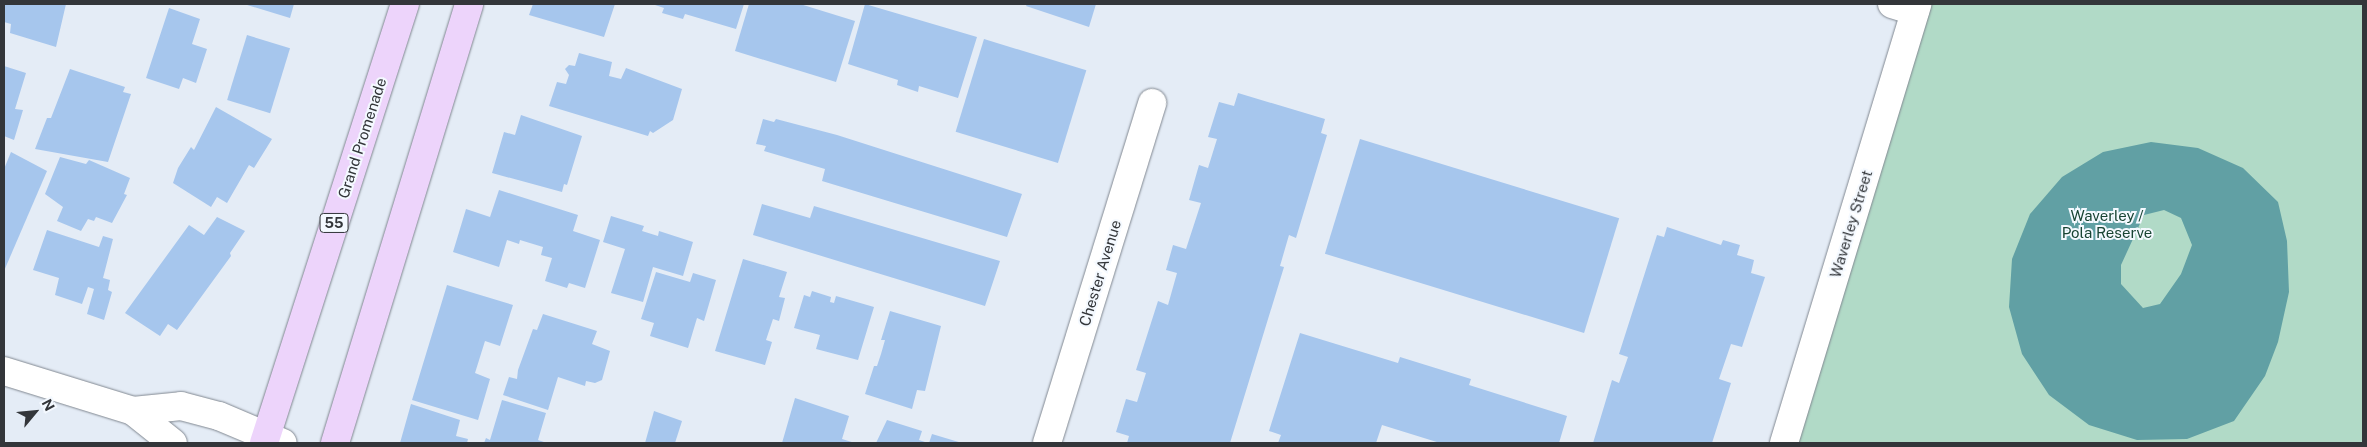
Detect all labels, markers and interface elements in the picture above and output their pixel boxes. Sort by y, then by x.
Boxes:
street label: Grand Promenade [334,75,390,201]
street label: Waverley Street [1826,168,1876,280]
park label: Waverley / Pola Reserve [2062,206,2152,241]
road number: 55 [319,212,349,234]
street label: Chester Avenue [1075,218,1125,328]
north arrow [10,387,60,437]
text: N [39,396,58,414]

